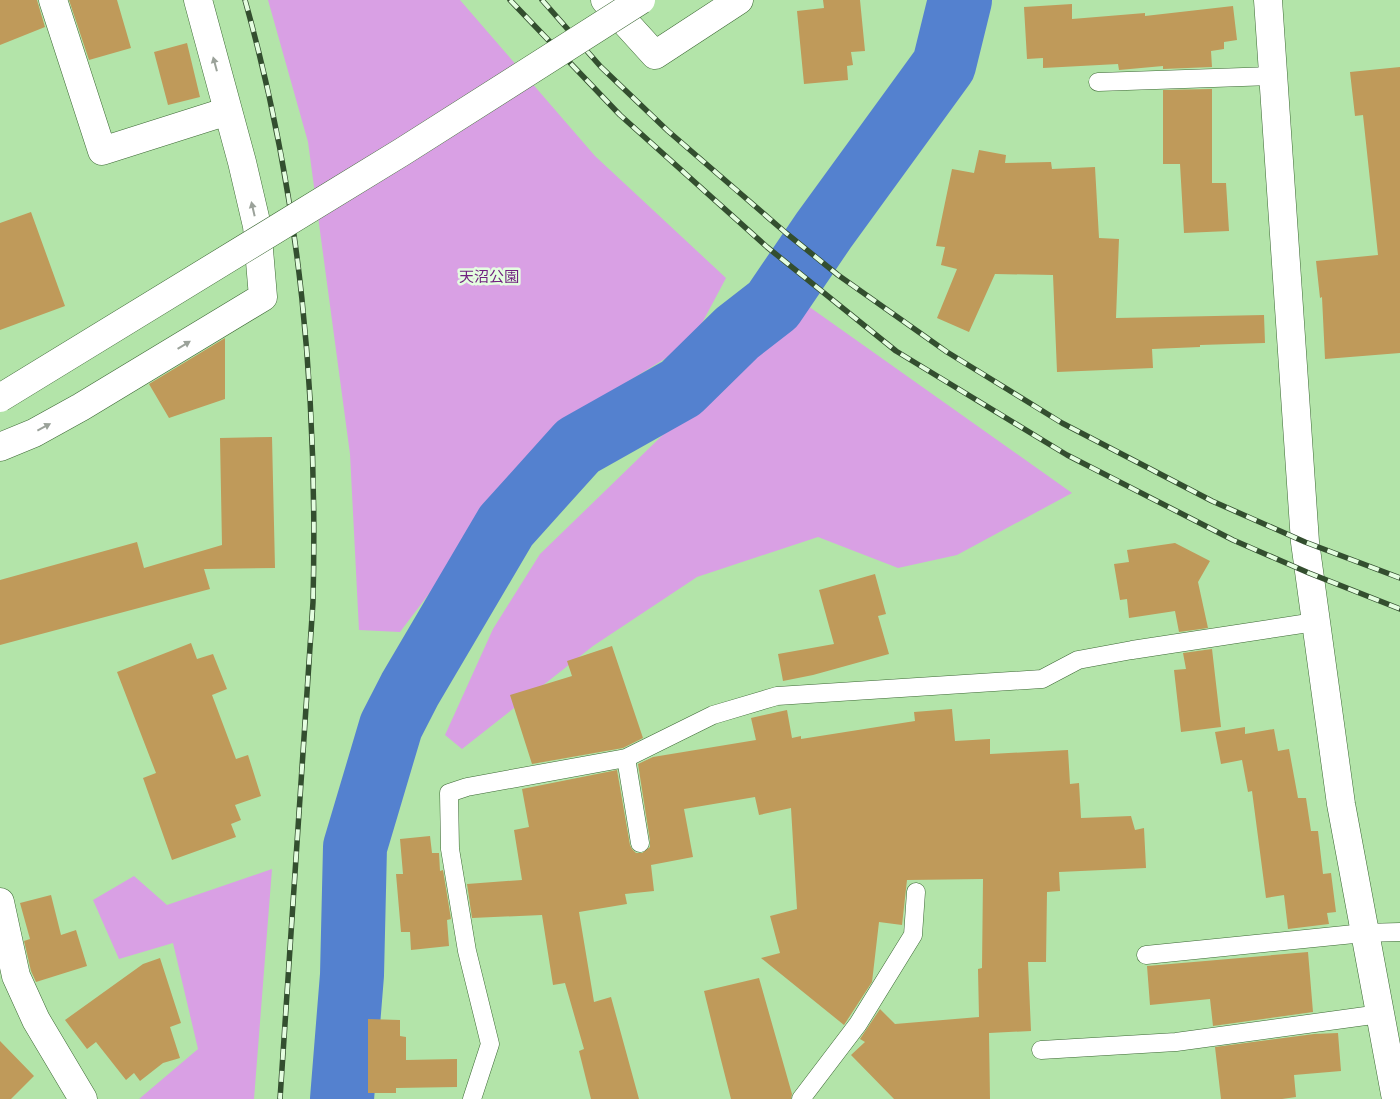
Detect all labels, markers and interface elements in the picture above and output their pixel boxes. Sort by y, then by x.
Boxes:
one-way arrow [211,56,219,71]
one-way arrow [249,202,257,217]
park label: 天沼公園 [459,268,519,286]
one-way arrow [178,340,191,349]
one-way arrow [37,423,52,431]

